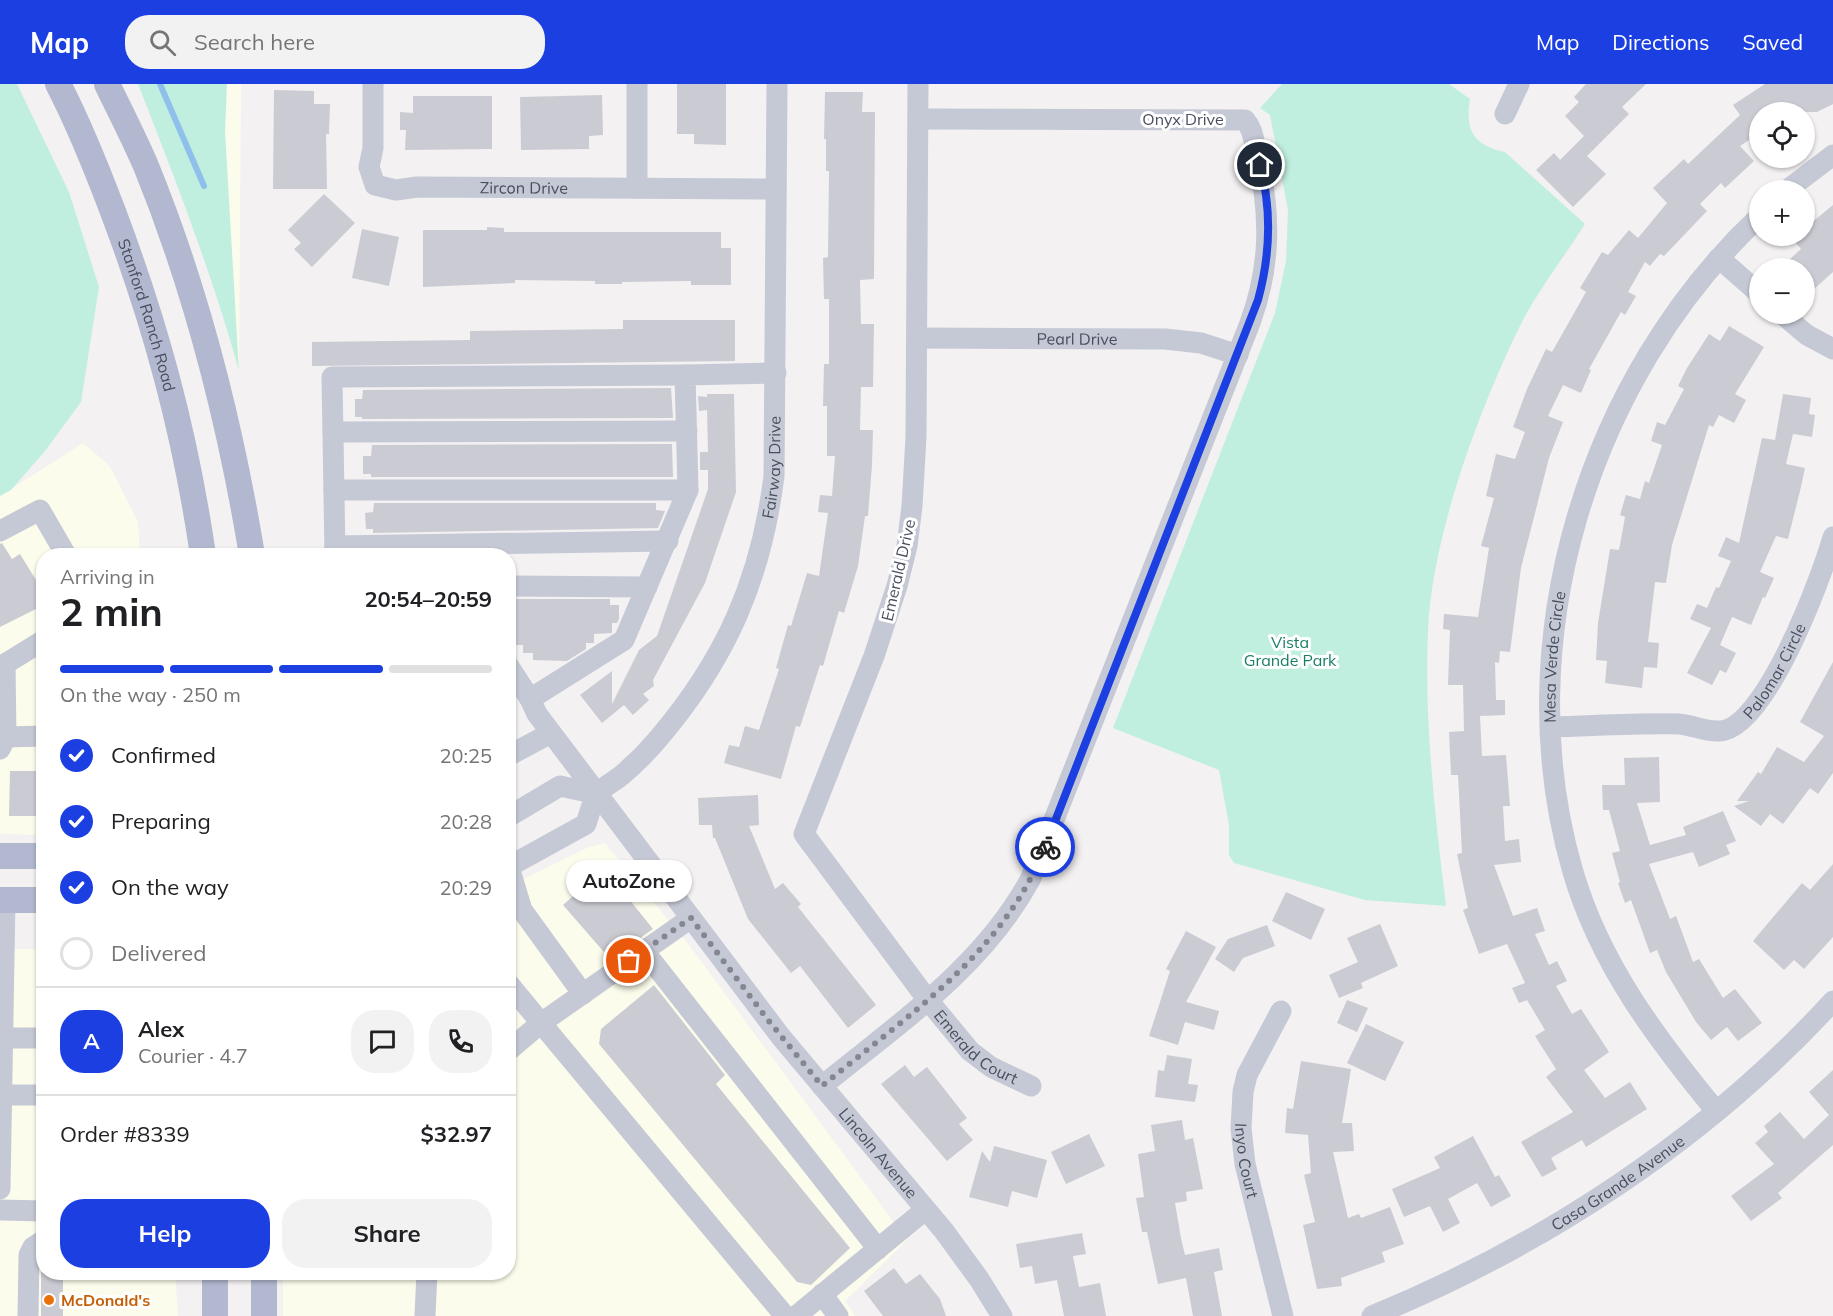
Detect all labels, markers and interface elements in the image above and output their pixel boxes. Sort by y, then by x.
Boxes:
search box [125,15,545,69]
text: Map [30,25,89,60]
icon: search [146,26,179,59]
text: Search here [194,28,315,56]
text: Map [1536,29,1579,55]
text: Directions [1612,29,1709,55]
text: Saved [1742,29,1803,55]
map controls [1749,102,1815,324]
button: locate [1749,102,1815,168]
street label: Onyx Drive [1142,109,1224,129]
pin [1234,139,1285,190]
icon: home [1243,148,1276,181]
street label: Zircon Drive [480,177,568,198]
button: + [1749,180,1815,246]
street label: Stanford Ranch Road [114,236,180,394]
button: − [1749,258,1815,324]
street label: Pearl Drive [1037,328,1117,349]
street label: Fairway Drive [757,416,784,520]
street label: Emerald Drive [877,517,919,623]
text: Arriving in [60,564,155,589]
text: 20:54–20:59 [364,585,492,613]
text: 2 min [60,587,163,636]
street label: Mesa Verde Circle [1540,589,1570,723]
street label: Palomar Circle [1739,620,1810,723]
park label: Vista Grande Park [1244,632,1337,670]
text: On the way · 250 m [60,682,241,707]
icon: check [60,739,93,772]
text: Confirmed [111,741,216,769]
text: 20:25 [439,743,492,768]
icon: check [60,805,93,838]
text: Preparing [111,807,211,835]
text: 20:28 [439,809,492,834]
courier [1015,817,1075,877]
icon: bike [1029,831,1062,864]
callout: AutoZone [566,859,692,901]
text: AutoZone [583,868,675,893]
icon: check [60,871,93,904]
text: On the way [111,873,229,901]
text: 20:29 [439,875,492,900]
pin [603,935,654,986]
text: Delivered [111,939,206,967]
icon: bag [612,944,645,977]
street label: Emerald Court [930,1005,1021,1088]
button: chat [351,1010,414,1073]
button: phone [429,1010,492,1073]
text: Alex [138,1015,184,1043]
text: A [83,1027,100,1055]
text: Courier · 4.7 [138,1043,248,1068]
street label: Lincoln Avenue [835,1104,922,1202]
text: Order #8339 [60,1120,190,1148]
text: $32.97 [421,1120,492,1148]
street label: Inyo Court [1231,1123,1263,1200]
street label: Casa Grande Avenue [1547,1131,1688,1235]
button: Help [60,1199,270,1268]
button: Share [282,1199,492,1268]
place label: McDonald's [61,1290,150,1310]
marker: McDonald's [42,1293,56,1307]

